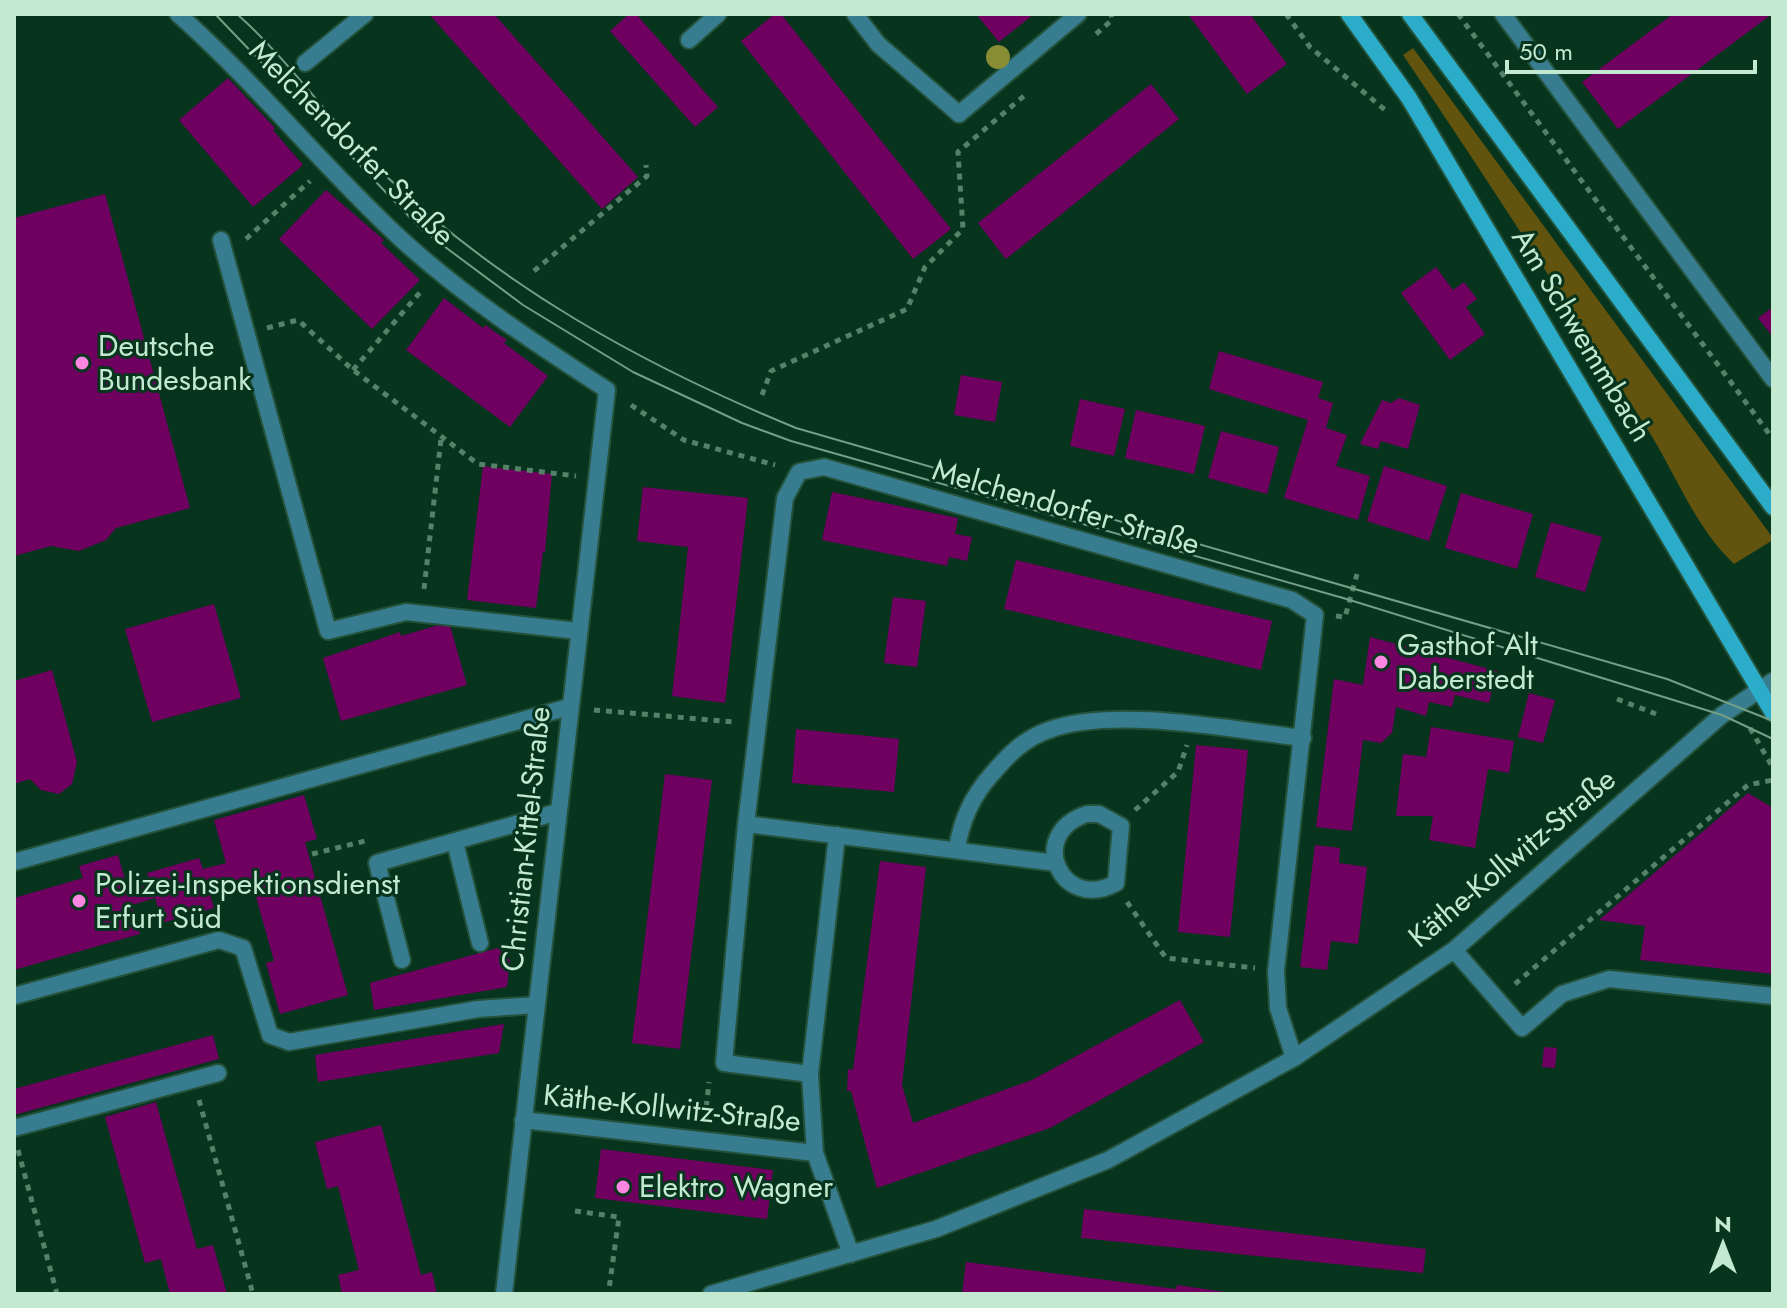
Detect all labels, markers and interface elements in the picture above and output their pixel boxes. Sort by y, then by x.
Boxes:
scale bar [1507,24,1755,74]
street label: Melchendorfer Straße [240,30,465,255]
text: 50 m [1519,34,1573,69]
street label: Am Schwemmbach [1502,220,1663,450]
place label: Deutsche Bundesbank [98,324,252,401]
marker: Deutsche Bundesbank [73,354,91,372]
street label: Melchendorfer Straße [928,448,1205,565]
place label: Gasthof Alt Daberstedt [1397,623,1538,700]
marker: Gasthof Alt Daberstedt [1372,653,1390,671]
street label: Christian-Kittel-Straße [490,704,561,974]
street label: Käthe-Kollwitz-Straße [1399,758,1625,957]
place label: Polizei-Inspektionsdienst Erfurt Süd [95,862,401,939]
marker: Polizei-Inspektionsdienst Erfurt Süd [70,892,88,910]
street label: Käthe-Kollwitz-Straße [541,1073,803,1142]
place label: Elektro Wagner [639,1165,834,1208]
marker: Elektro Wagner [614,1178,632,1196]
north arrow [1683,1204,1763,1284]
text: N [1714,1208,1732,1240]

